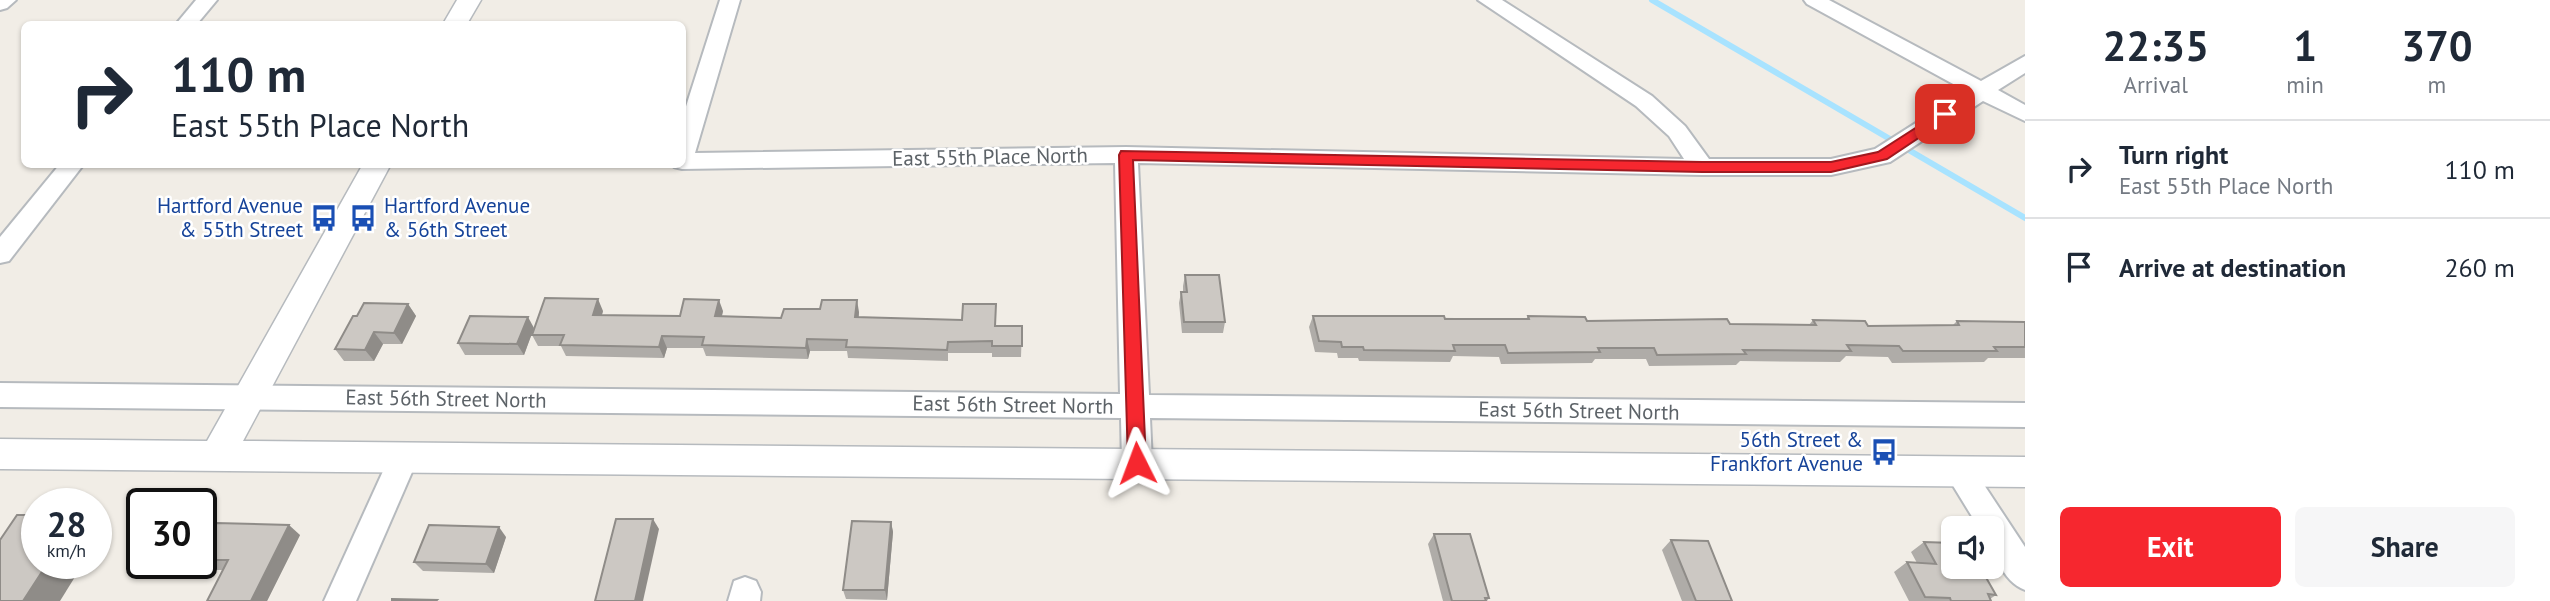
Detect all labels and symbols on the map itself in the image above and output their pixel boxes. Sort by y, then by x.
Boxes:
pin [1915,84,1975,144]
street label: East 55th Place North [892,141,1088,172]
place label: Hartford Avenue & 55th Street [157,192,303,243]
place label: Hartford Avenue & 56th Street [384,192,530,243]
bus stop icon: Hartford Avenue & 55th Street [309,203,339,233]
bus stop icon: Hartford Avenue & 56th Street [348,203,378,233]
street label: East 56th Street North [345,383,547,414]
street label: East 56th Street North [912,389,1114,420]
street label: East 56th Street North [1478,395,1680,426]
position arrow [1100,426,1174,500]
place label: 56th Street & Frankfort Avenue [1710,426,1863,477]
bus stop icon: 56th Street & Frankfort Avenue [1869,437,1899,467]
speed limit sign: 30 [126,488,217,579]

